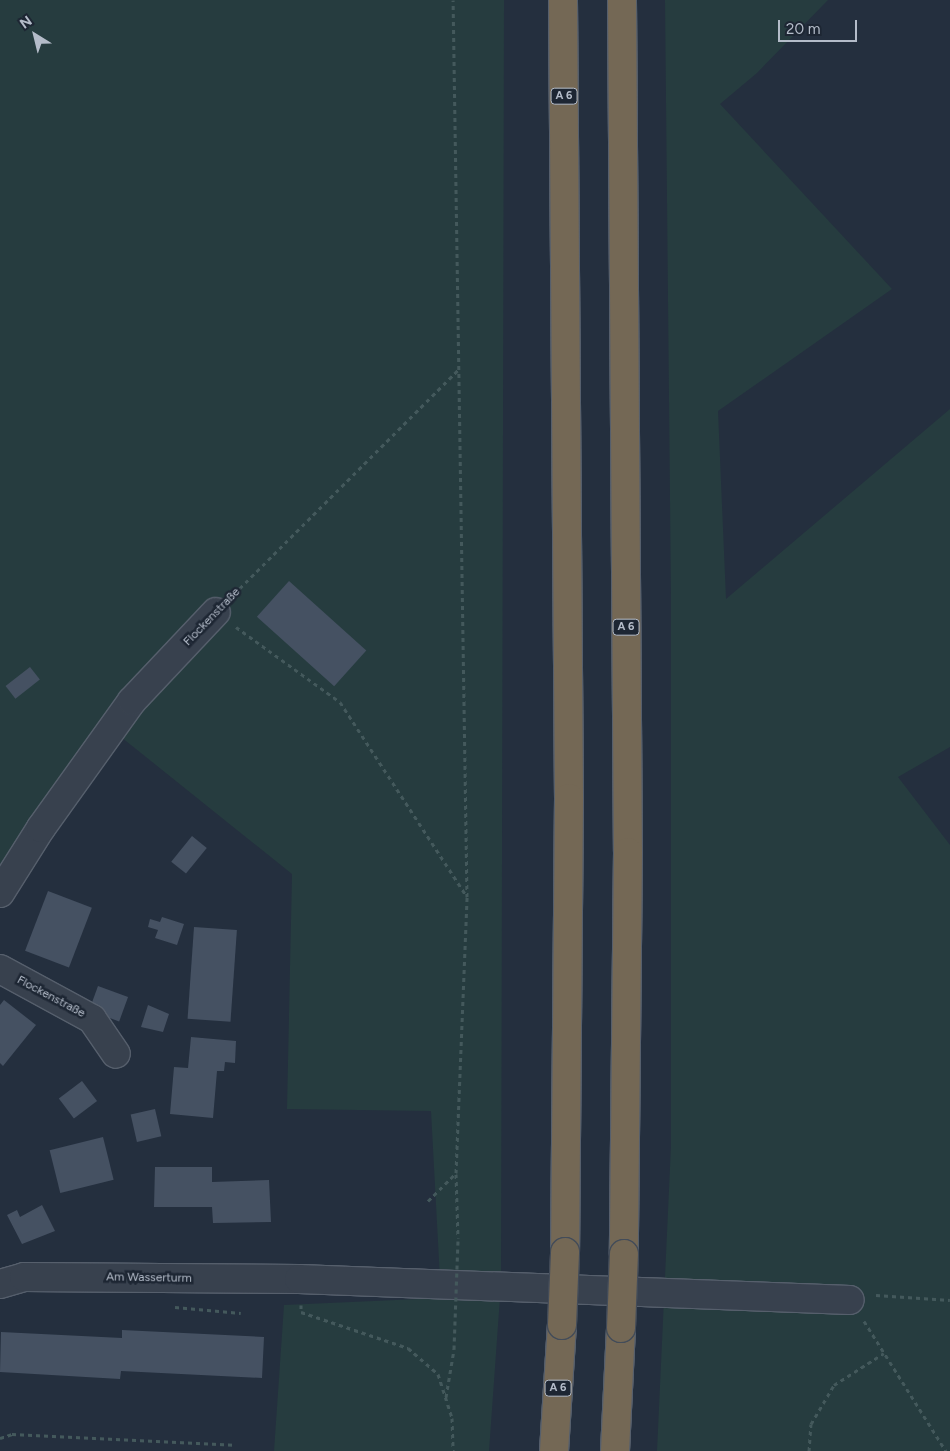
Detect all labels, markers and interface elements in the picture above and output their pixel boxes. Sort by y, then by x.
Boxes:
north arrow [10,10,60,60]
scale bar [780,10,859,42]
text: N [17,12,35,33]
text: 20 m [786,20,820,38]
road number: A 6 [550,88,578,104]
street label: Flockenstraße [181,585,243,649]
road number: A 6 [612,618,640,636]
street label: Flockenstraße [14,973,88,1021]
street label: Am Wasserturm [106,1270,192,1286]
road number: A 6 [544,1380,572,1396]

